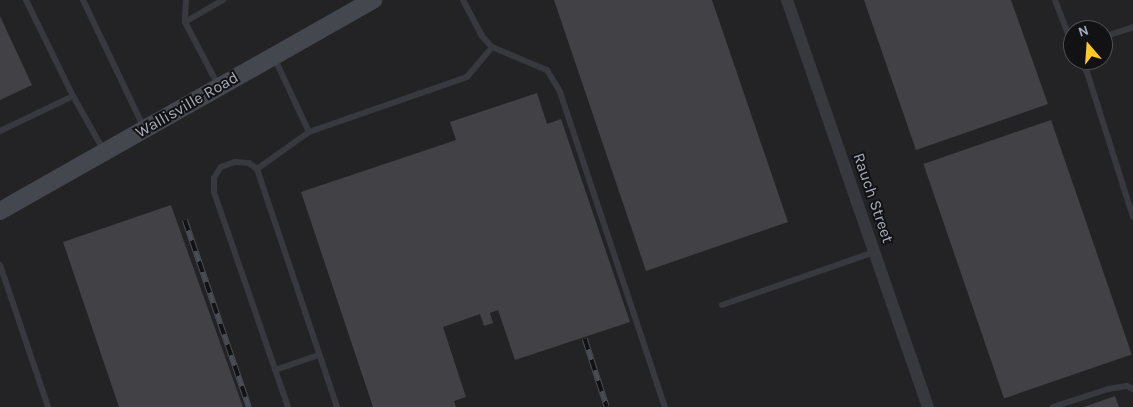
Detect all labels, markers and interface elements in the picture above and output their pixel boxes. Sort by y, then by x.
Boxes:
north arrow [1063,20,1113,70]
text: N [1076,22,1091,41]
street label: Wallisville Road [132,68,242,142]
street label: Rauch Street [849,150,897,246]

